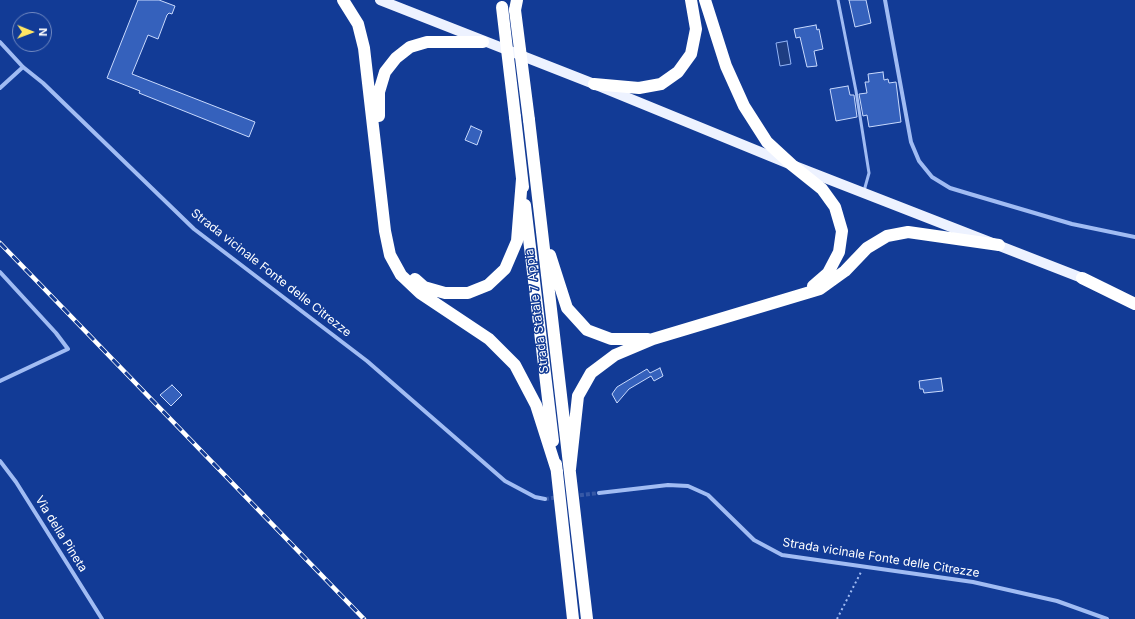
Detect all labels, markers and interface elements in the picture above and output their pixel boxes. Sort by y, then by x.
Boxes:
north arrow [12,12,52,52]
text: N [36,28,50,37]
street label: Strada vicinale Fonte delle Citrezze [188,206,354,340]
street label: Strada Statale 7 Appia [522,248,552,374]
street label: Via della Pineta [32,493,90,575]
street label: Strada vicinale Fonte delle Citrezze [781,535,981,581]

